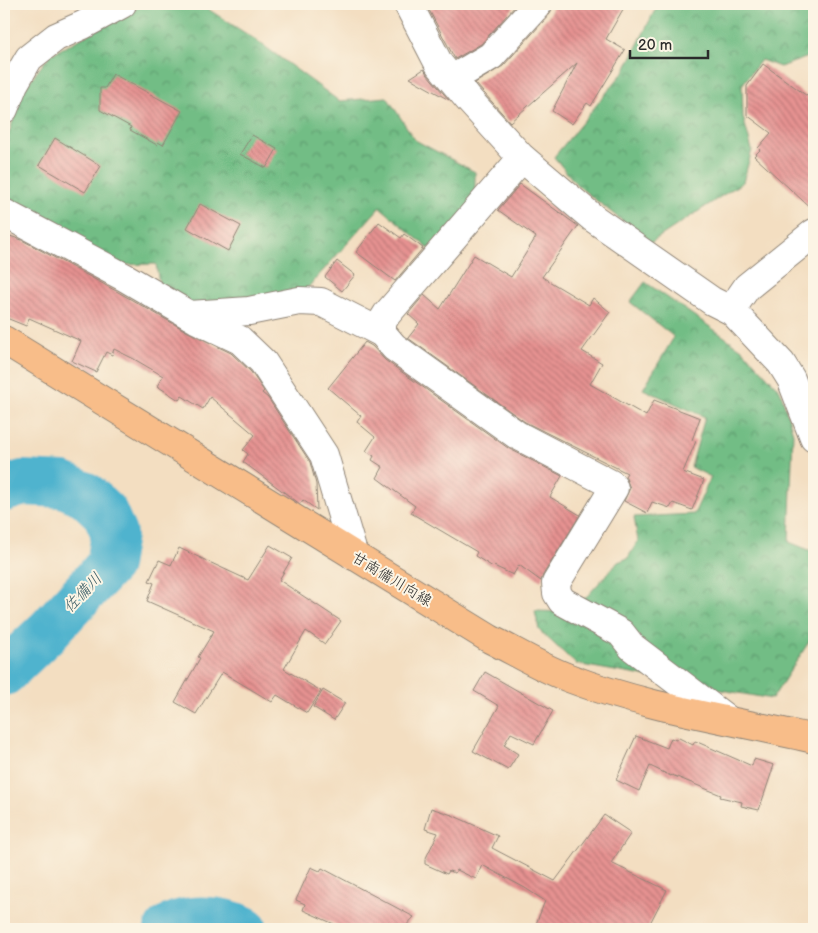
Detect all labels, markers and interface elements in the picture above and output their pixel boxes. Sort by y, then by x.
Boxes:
scale bar [630,28,708,60]
text: 20 m [638,36,672,55]
street label: 甘南備川向線 [348,548,435,611]
water label: 佐備川 [60,569,107,617]

